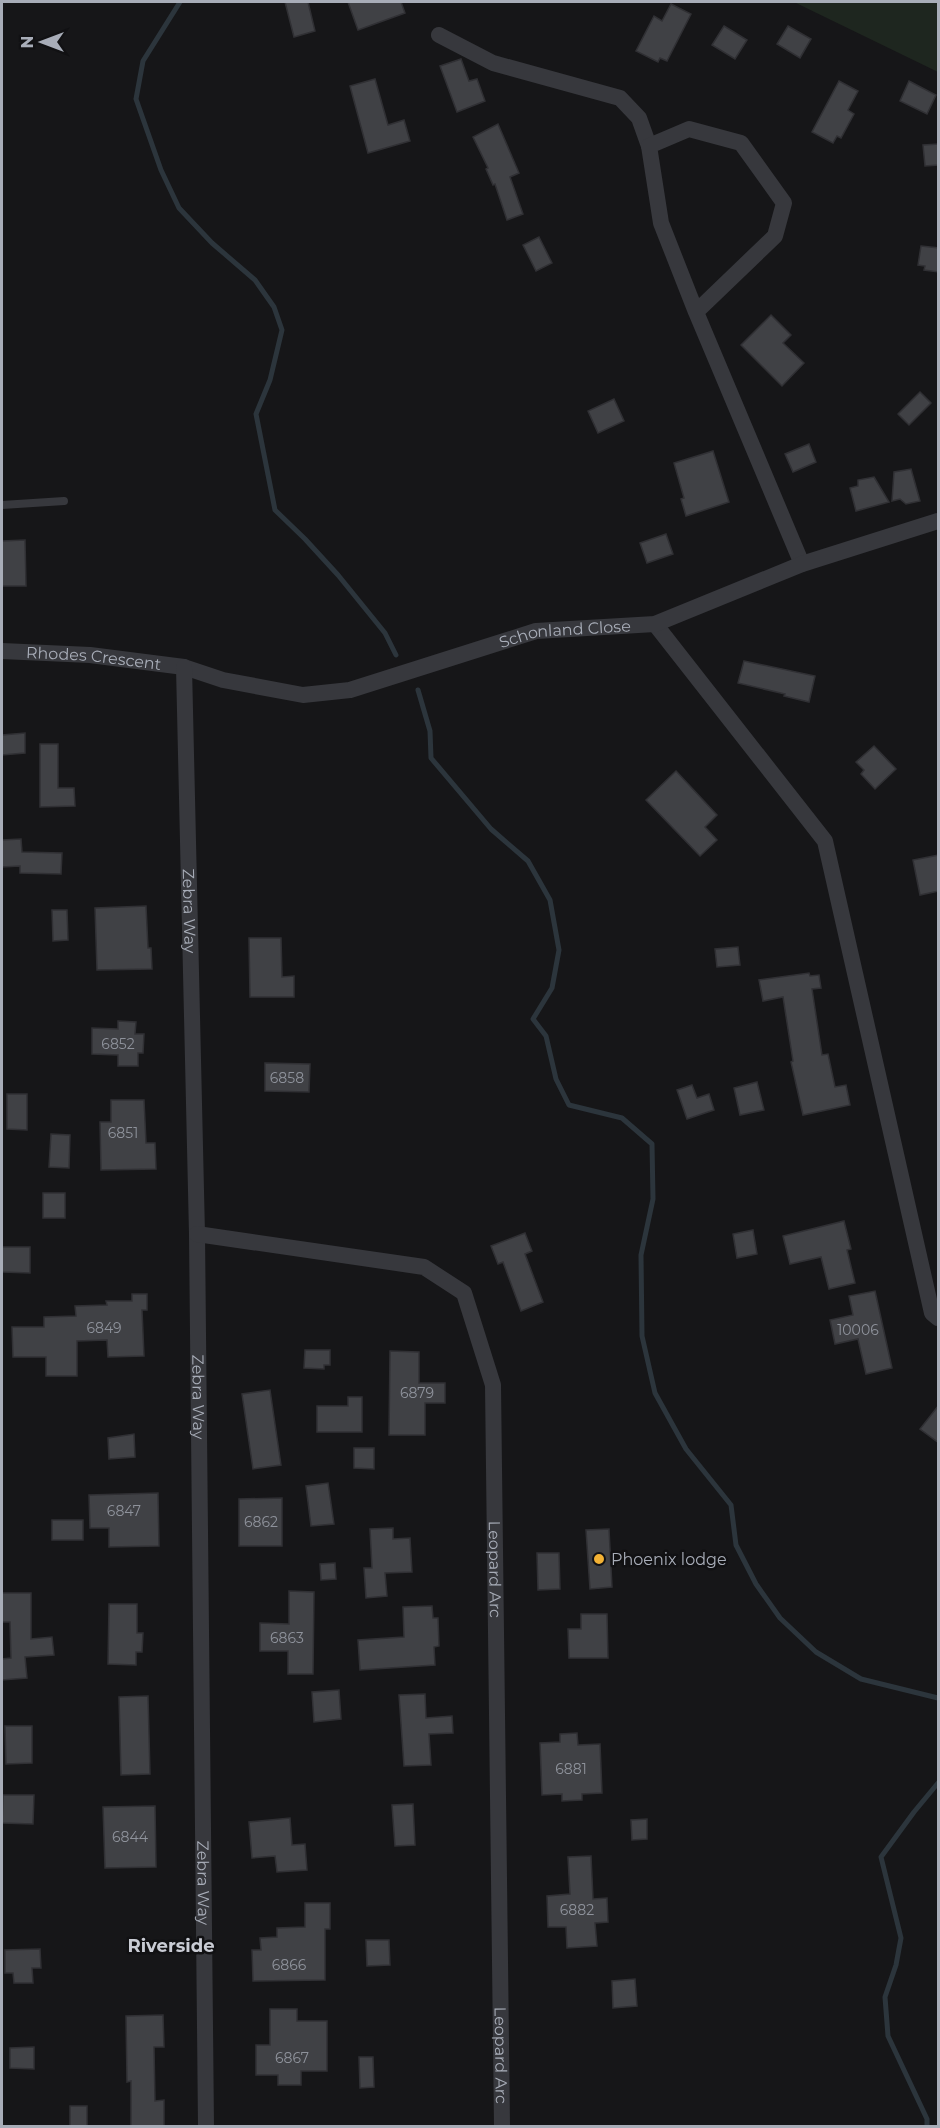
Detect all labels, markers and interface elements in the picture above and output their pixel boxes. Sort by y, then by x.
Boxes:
north arrow [12,12,72,72]
text: N [18,36,37,48]
street label: Schonland Close [497,616,631,652]
street label: Rhodes Crescent [26,643,163,674]
street label: Zebra Way [179,868,200,954]
house number: 6852 [101,1035,135,1053]
house number: 6858 [270,1069,304,1087]
house number: 6851 [108,1124,138,1142]
house number: 6849 [86,1319,122,1337]
house number: 10006 [837,1321,879,1339]
street label: Zebra Way [189,1354,209,1440]
house number: 6879 [400,1384,434,1402]
house number: 6847 [107,1502,141,1520]
house number: 6862 [244,1513,278,1531]
street label: Leopard Arc [485,1521,505,1618]
place label: Phoenix lodge [611,1550,727,1569]
marker: Phoenix lodge [592,1552,606,1566]
house number: 6863 [270,1629,304,1647]
house number: 6881 [555,1760,587,1778]
house number: 6844 [112,1828,149,1846]
street label: Zebra Way [194,1840,213,1926]
house number: 6882 [560,1901,594,1919]
district label: Riverside [127,1935,215,1957]
house number: 6866 [272,1956,307,1974]
street label: Leopard Arc [491,2007,511,2104]
house number: 6867 [275,2049,309,2067]

